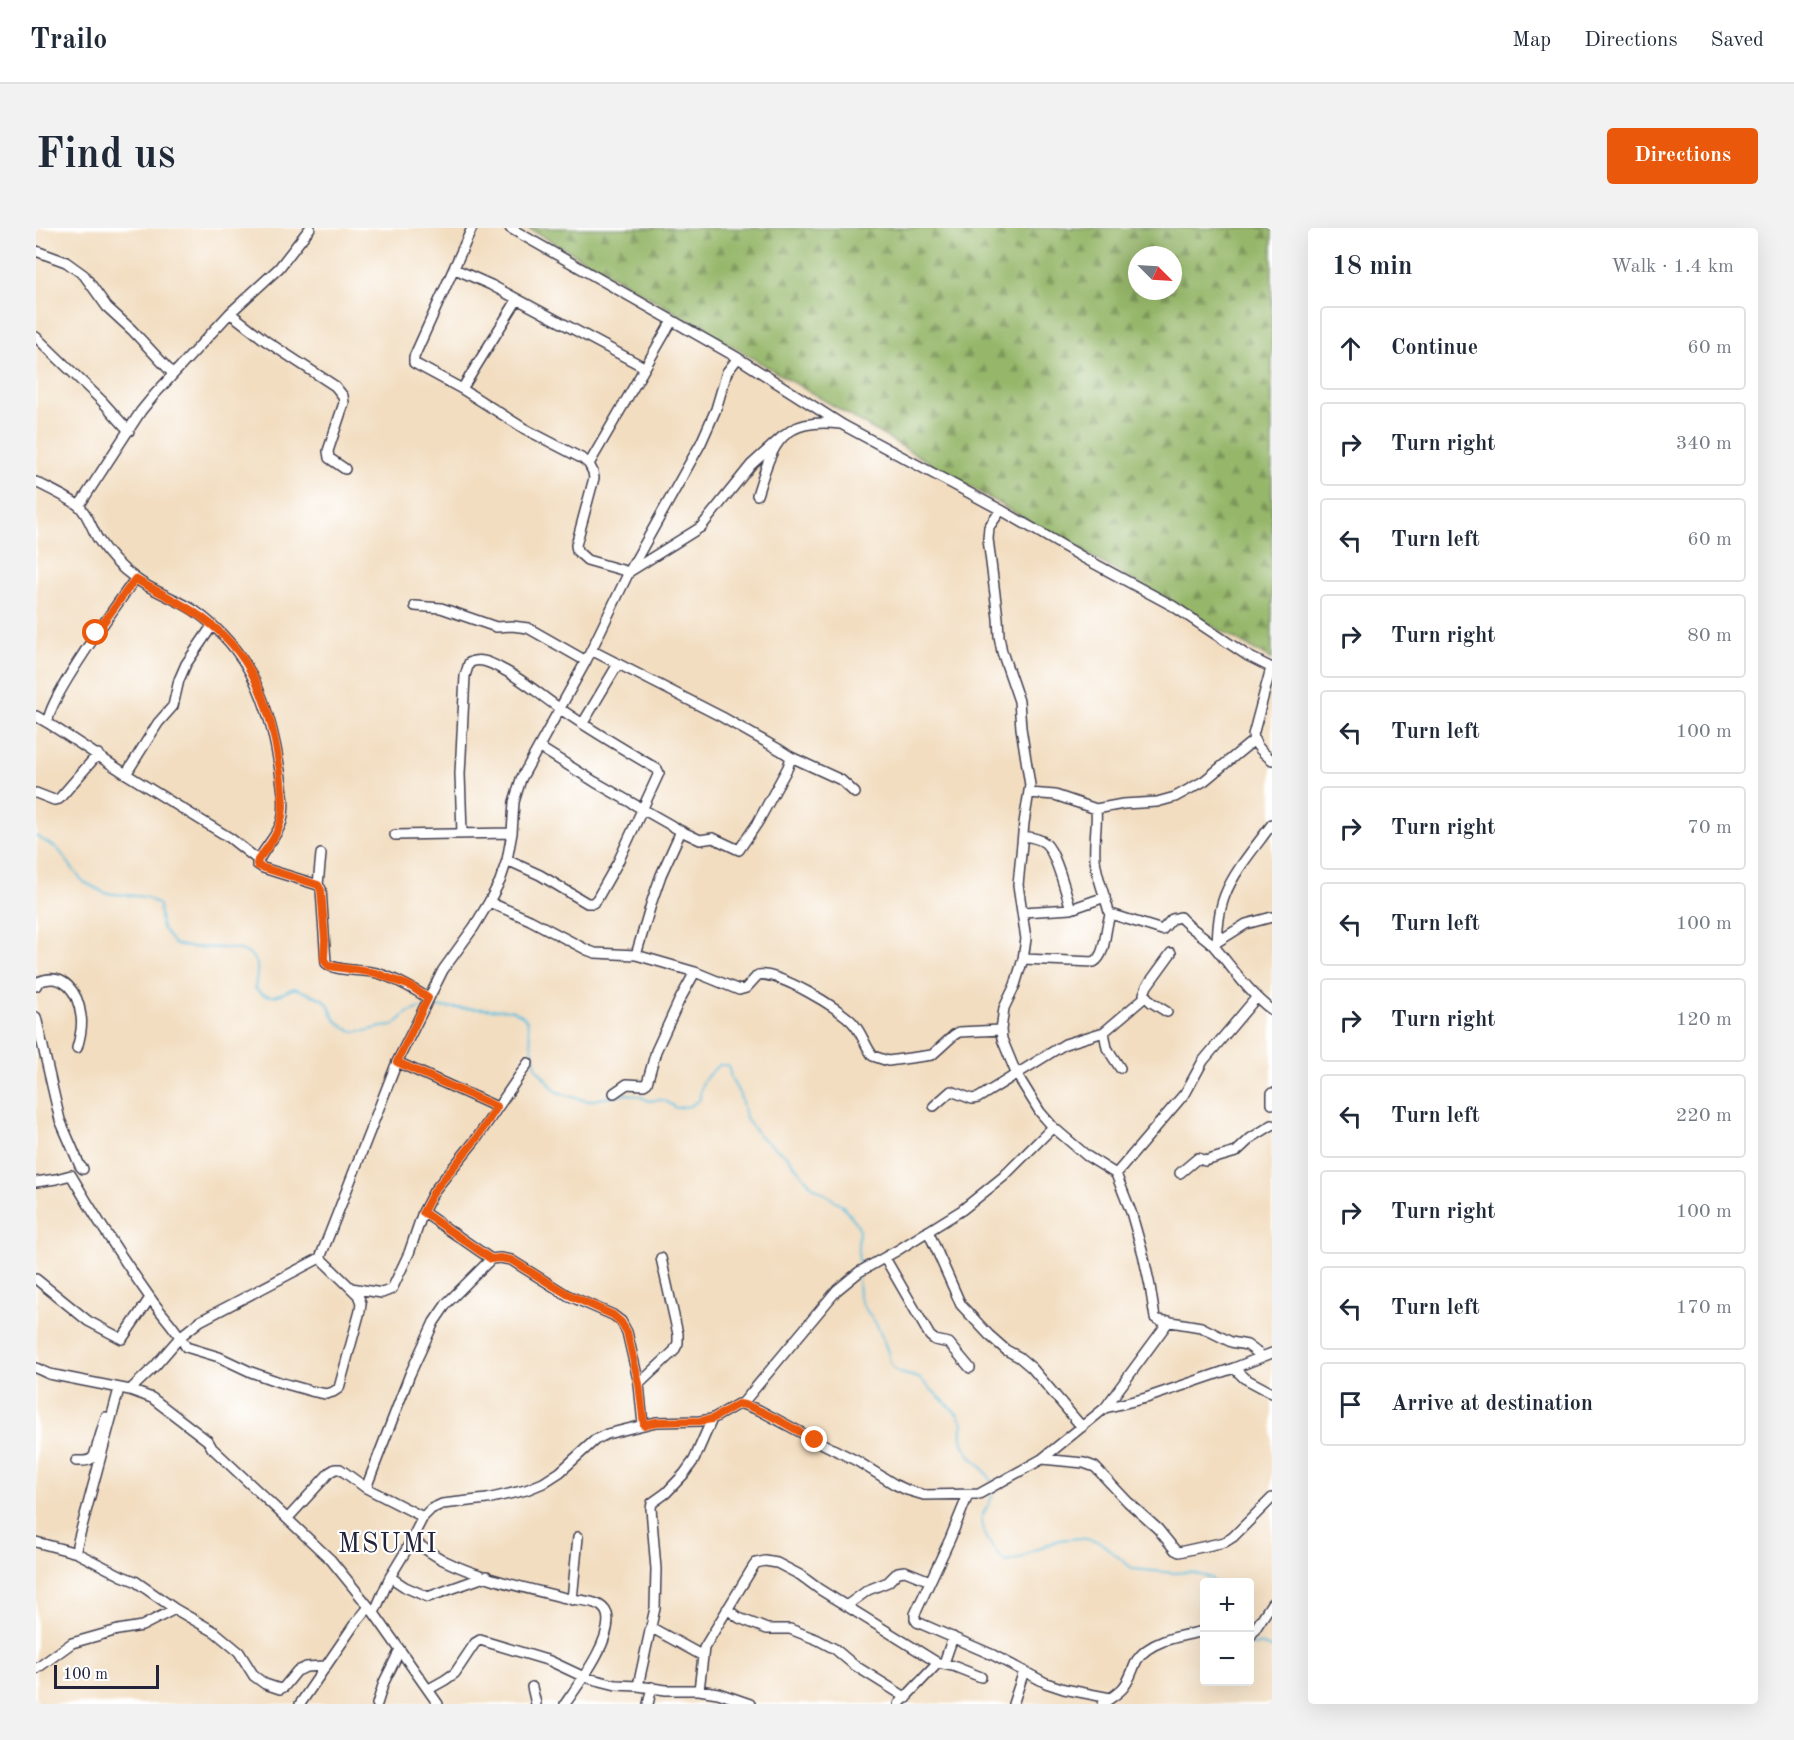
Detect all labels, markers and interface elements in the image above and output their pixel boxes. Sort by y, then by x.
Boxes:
text: Trailo [30,27,107,55]
text: Map [1512,30,1551,51]
text: Directions [1584,30,1678,51]
text: Saved [1711,30,1764,51]
button: Directions [1607,128,1758,184]
text: Find us [36,135,175,177]
north arrow [1128,246,1182,300]
text: 18 min [1332,254,1412,280]
text: Walk · 1.4 km [1611,257,1734,277]
icon: ahead [1334,332,1367,365]
text: Continue [1391,337,1478,359]
text: 60 m [1687,338,1732,358]
icon: right [1334,428,1367,461]
text: Turn right [1391,433,1495,455]
text: 340 m [1676,434,1732,454]
icon: left [1334,524,1367,557]
text: Turn left [1391,529,1480,551]
text: 60 m [1687,530,1732,550]
route start [82,619,108,645]
icon: right [1334,620,1367,653]
text: Turn right [1391,625,1495,647]
text: 80 m [1687,626,1732,646]
icon: left [1334,716,1367,749]
text: Turn left [1391,721,1480,743]
text: 100 m [1676,722,1732,742]
icon: right [1334,812,1367,845]
text: Turn right [1391,817,1495,839]
text: 70 m [1687,818,1732,838]
icon: left [1334,908,1367,941]
text: Turn left [1391,913,1480,935]
text: 100 m [1676,914,1732,934]
icon: right [1334,1004,1367,1037]
text: Turn right [1391,1009,1495,1031]
text: 120 m [1676,1010,1732,1030]
icon: left [1334,1100,1367,1133]
text: Turn left [1391,1105,1480,1127]
text: 220 m [1676,1106,1732,1126]
icon: right [1334,1196,1367,1229]
text: Turn right [1391,1201,1495,1223]
text: 100 m [1676,1202,1732,1222]
icon: left [1334,1292,1367,1325]
text: Turn left [1391,1297,1480,1319]
text: 170 m [1676,1298,1732,1318]
icon: arrive [1334,1388,1367,1421]
text: Arrive at destination [1391,1393,1593,1415]
route end [801,1426,827,1452]
district label: MSUMI [338,1531,438,1558]
map controls [1200,1578,1254,1686]
button: + [1200,1578,1254,1632]
button: − [1200,1632,1254,1686]
scale bar [54,1662,159,1690]
text: 100 m [63,1667,108,1683]

